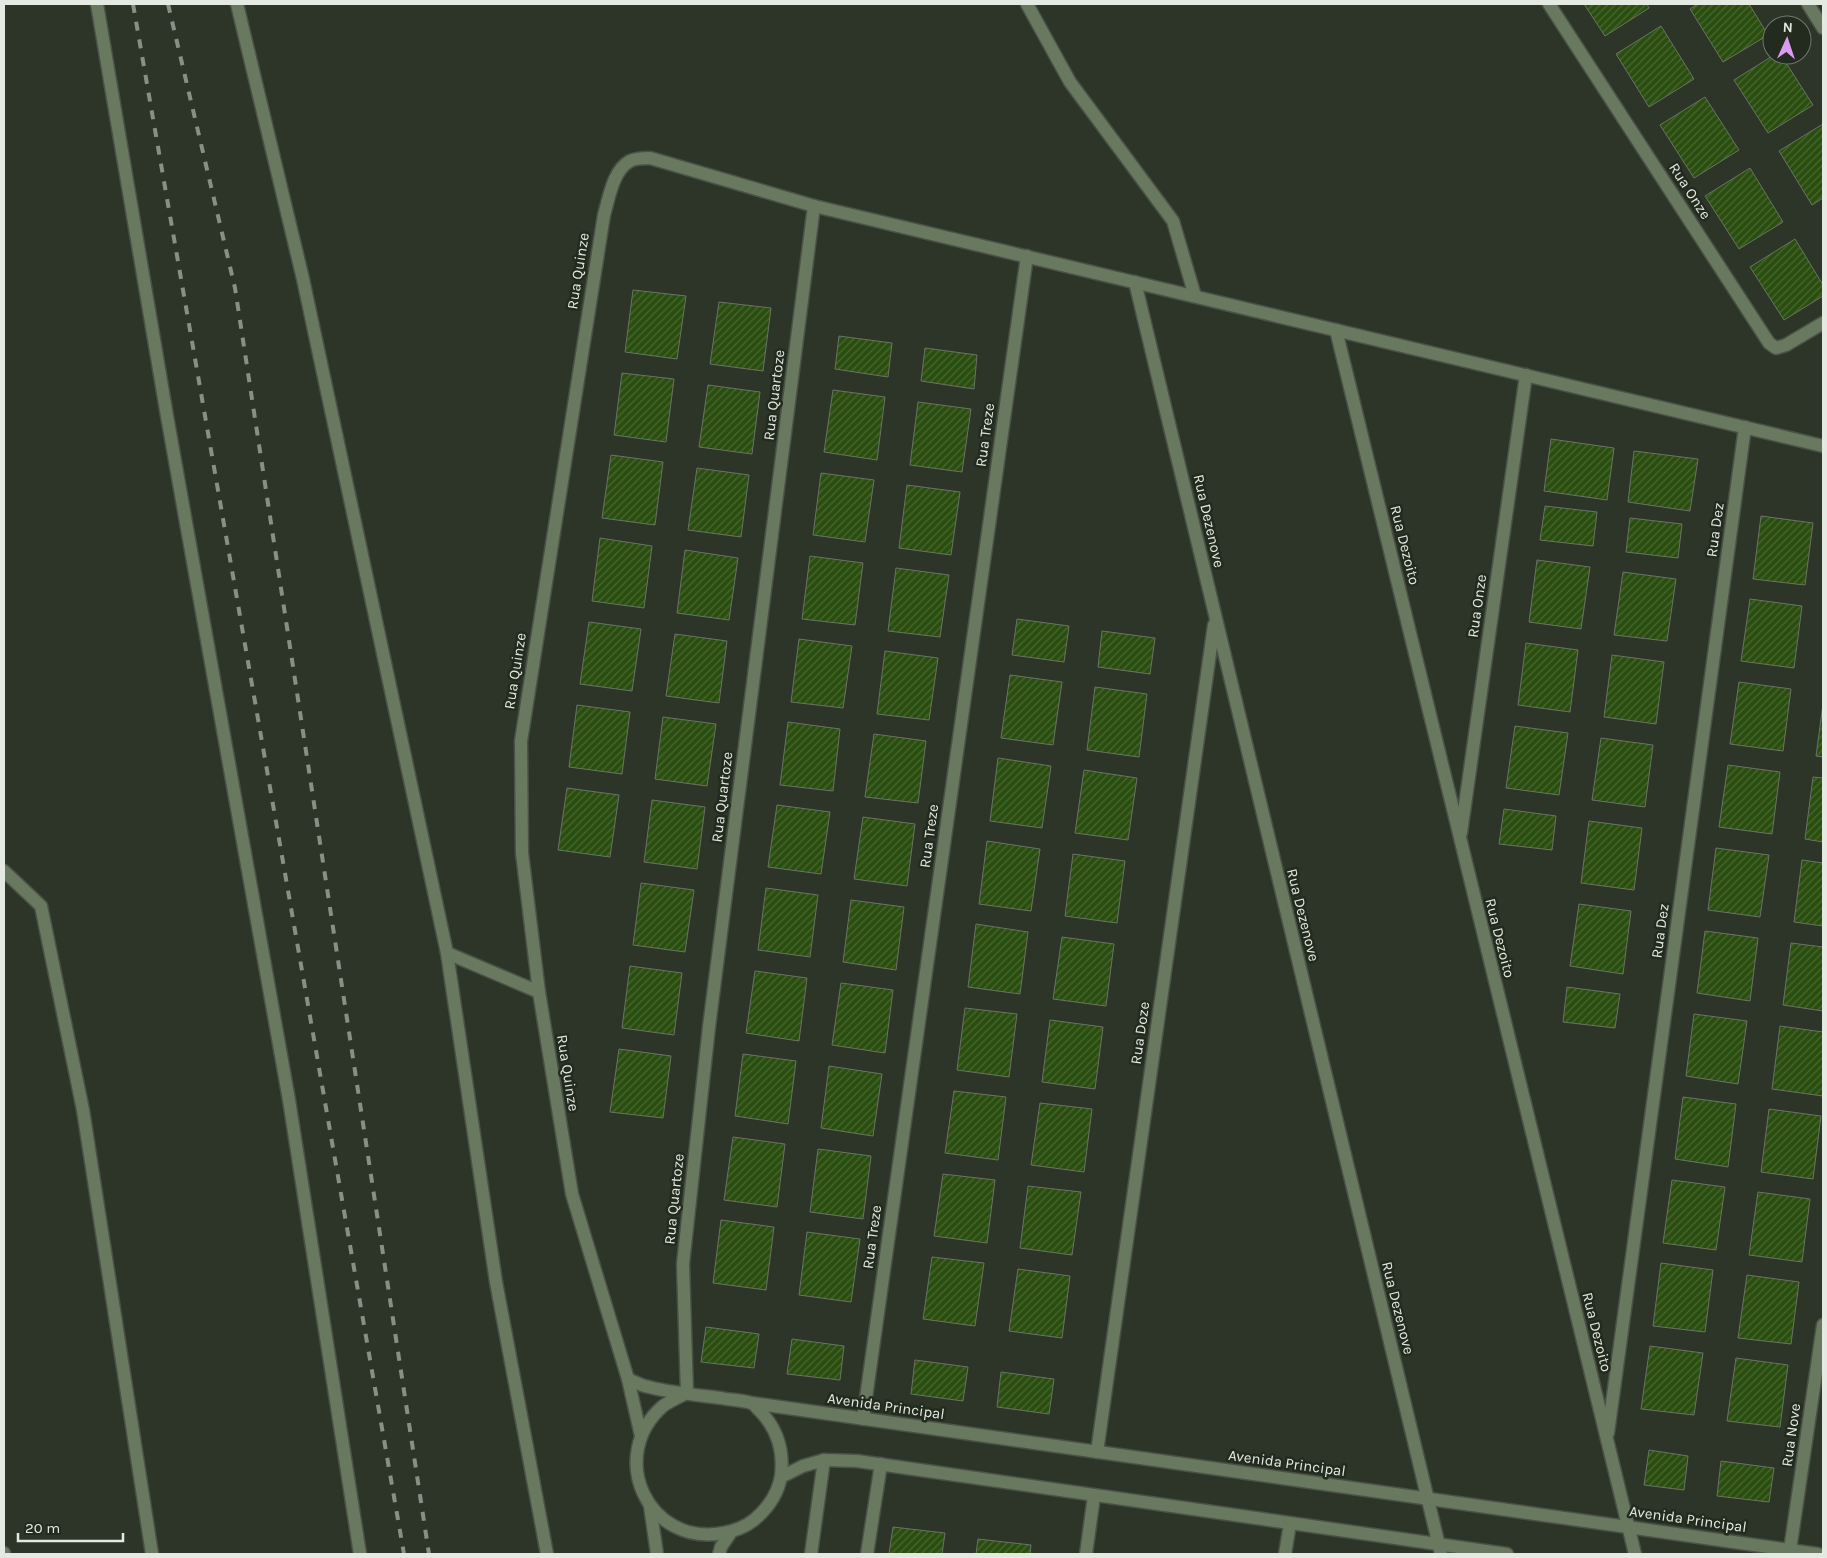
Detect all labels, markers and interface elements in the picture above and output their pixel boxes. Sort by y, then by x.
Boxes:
north arrow [1762,15,1812,65]
text: N [1782,19,1793,36]
street label: Rua Onze [1665,159,1715,223]
street label: Rua Quinze [563,231,593,311]
street label: Rua Quartoze [760,349,788,441]
street label: Rua Treze [972,402,998,468]
street label: Rua Dezenove [1190,473,1228,569]
street label: Rua Dez [1702,502,1728,558]
street label: Rua Dezoito [1386,503,1424,587]
street label: Rua Onze [1464,573,1490,639]
street label: Rua Quinze [500,631,530,711]
street label: Rua Quartoze [708,751,736,843]
street label: Rua Treze [916,803,942,869]
street label: Rua Dezenove [1283,867,1323,963]
street label: Rua Dezoito [1481,896,1519,980]
street label: Rua Dez [1647,903,1673,959]
street label: Rua Doze [1127,1001,1153,1065]
street label: Rua Quinze [553,1033,583,1113]
street label: Rua Quartoze [660,1153,688,1245]
street label: Rua Treze [859,1204,885,1270]
street label: Rua Dezenove [1378,1260,1418,1356]
street label: Rua Dezoito [1578,1290,1616,1374]
street label: Avenida Principal [826,1389,946,1423]
street label: Rua Nove [1778,1402,1804,1468]
street label: Avenida Principal [1227,1446,1347,1480]
street label: Avenida Principal [1628,1502,1748,1536]
scale bar [18,1510,122,1542]
text: 20 m [25,1519,60,1537]

